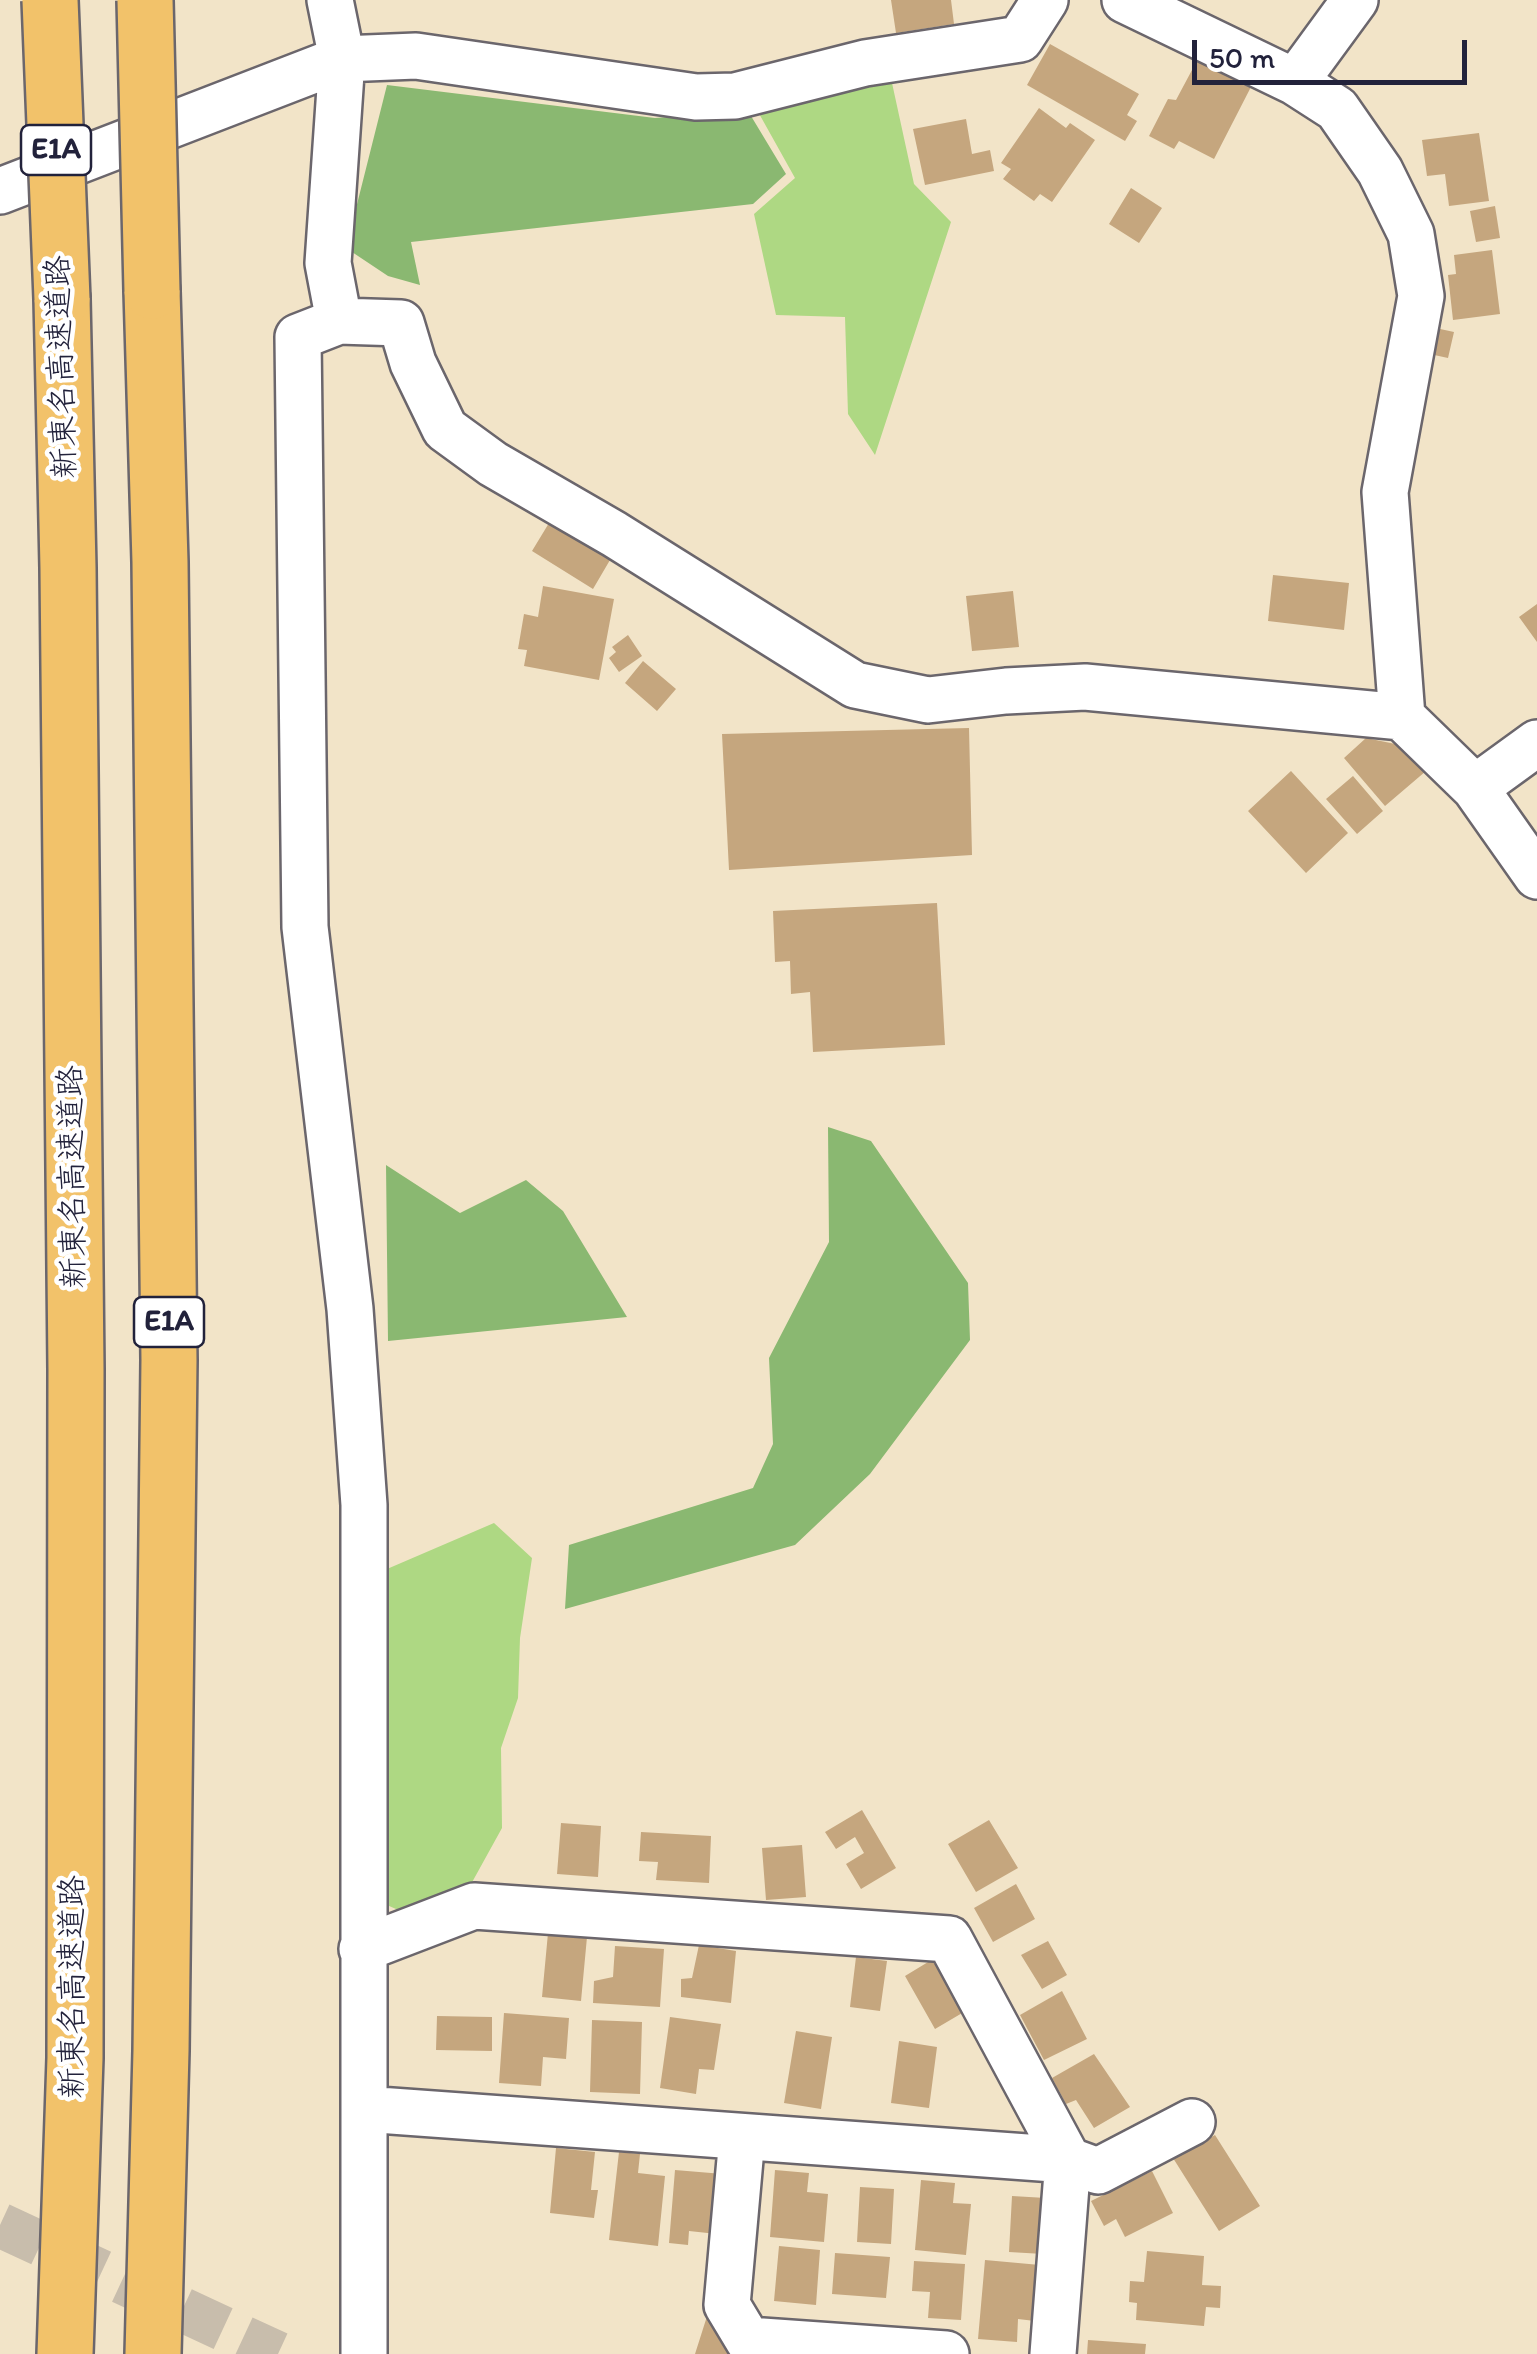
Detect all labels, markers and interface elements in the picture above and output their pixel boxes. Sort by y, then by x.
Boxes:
scale bar [1197,20,1472,82]
text: 50 m [1209,39,1275,76]
road number: E1A [21,125,91,175]
street label: 新東名高速道路 [40,254,86,480]
street label: 新東名高速道路 [53,1065,95,1289]
road number: E1A [134,1297,204,1347]
street label: 新東名高速道路 [55,1875,93,2099]

